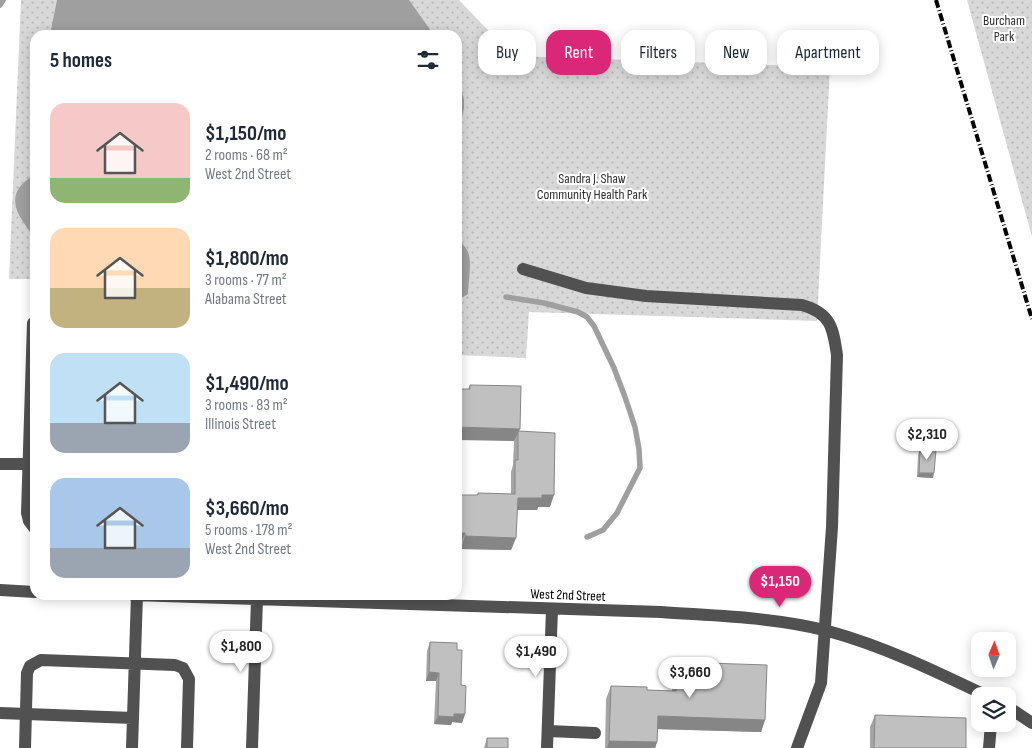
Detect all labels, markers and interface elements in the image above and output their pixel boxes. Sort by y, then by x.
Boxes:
park label: Burcham Park [983,12,1025,45]
chip: Buy [478,30,536,75]
chip: Rent [546,30,611,75]
chip: Filters [621,30,695,75]
chip: New [705,30,767,75]
chip: Apartment [777,30,879,75]
icon: filters [414,46,442,74]
text: 5 homes [50,48,112,73]
text: $1,150/mo [205,121,286,146]
icon: home [90,123,150,183]
text: 2 rooms · 68 m² [205,146,288,165]
text: West 2nd Street [205,165,291,184]
park label: Sandra J. Shaw Community Health Park [537,170,648,203]
text: $1,800/mo [205,246,289,271]
icon: home [90,248,150,308]
text: 3 rooms · 77 m² [205,271,287,290]
text: Alabama Street [205,290,287,309]
text: $1,490/mo [205,371,289,396]
icon: home [90,373,150,433]
text: 3 rooms · 83 m² [205,396,288,415]
text: Illinois Street [205,415,276,434]
pin: $2,310 [886,418,968,461]
text: $2,310 [907,425,947,444]
text: $3,660/mo [205,496,289,521]
icon: home [90,498,150,558]
text: 5 rooms · 178 m² [205,521,293,540]
text: West 2nd Street [205,540,291,559]
pin: $1,150 [739,566,821,608]
text: $1,150 [760,572,800,591]
street label: West 2nd Street [530,585,606,605]
pin: $1,800 [200,630,282,673]
north arrow [971,632,1016,678]
map controls [971,632,1016,732]
pin: $1,490 [495,636,577,678]
text: $1,800 [220,637,262,656]
text: $1,490 [515,642,557,661]
pin: $3,660 [649,656,731,699]
text: $3,660 [669,663,711,682]
button: layers [971,687,1016,732]

